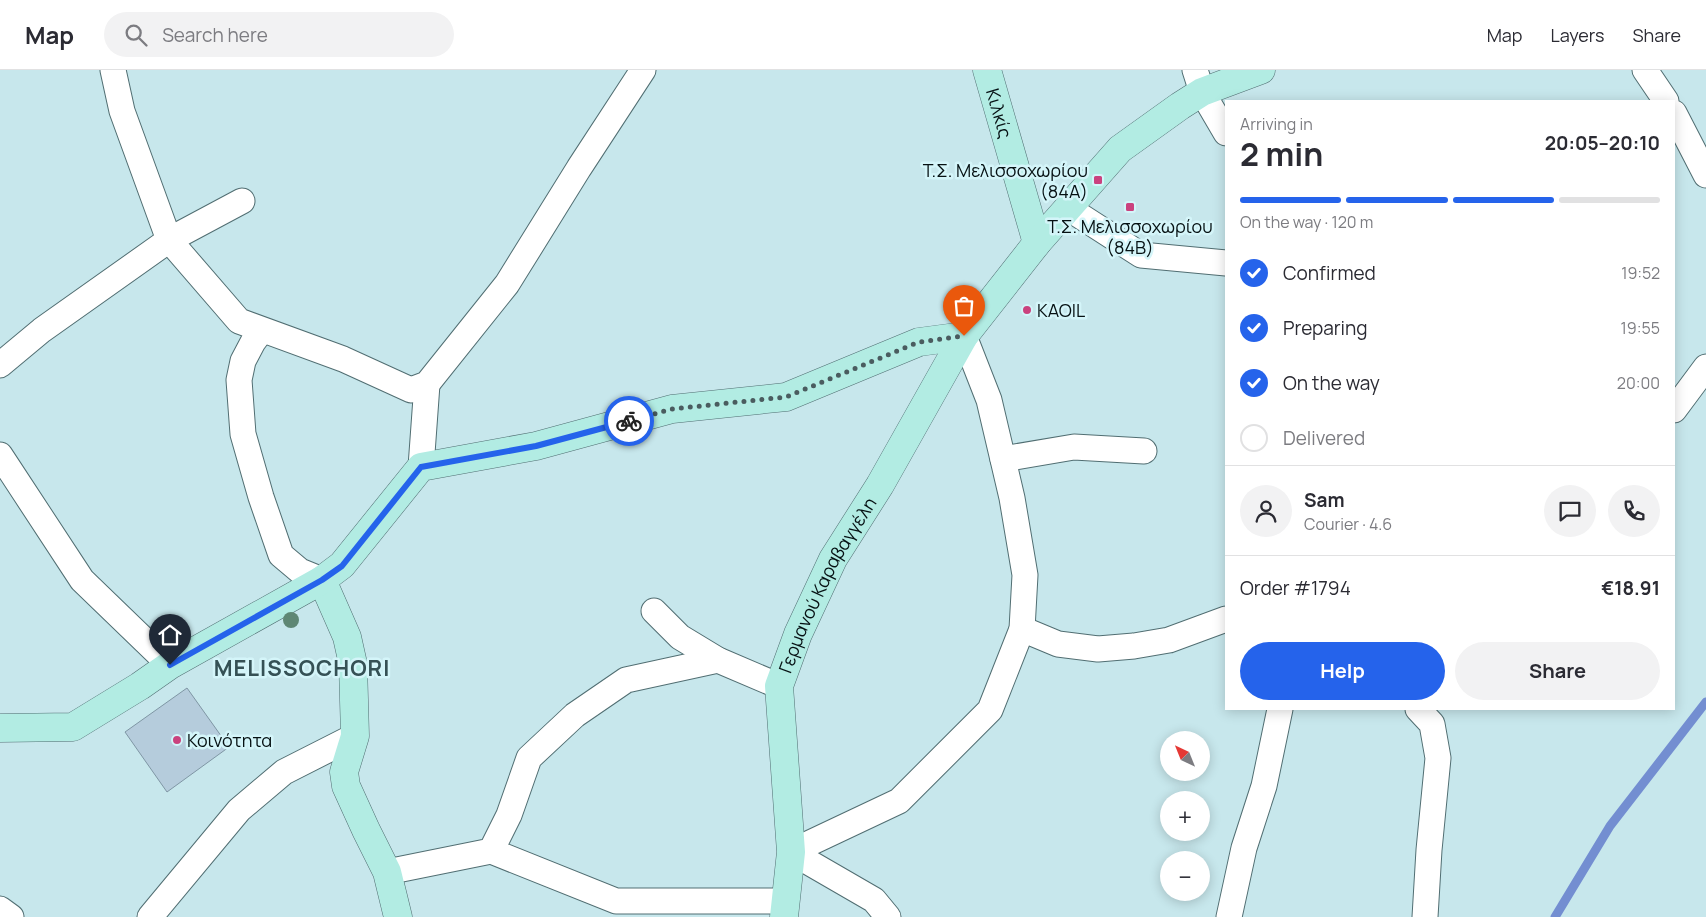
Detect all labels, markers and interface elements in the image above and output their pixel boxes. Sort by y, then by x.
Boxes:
search box [104,12,454,57]
text: Map [25,18,74,51]
icon: search [122,21,150,49]
text: Search here [162,22,268,48]
text: Map [1487,23,1522,47]
text: Layers [1550,23,1604,47]
text: Share [1632,23,1681,47]
street label: Κιλκίς [981,86,1018,141]
text: Arriving in [1240,113,1313,135]
text: 20:05–20:10 [1545,130,1660,156]
text: 2 min [1240,132,1323,176]
place label: Τ.Σ. Μελισσοχωρίου (84Α) [923,158,1088,203]
marker: Τ.Σ. Μελισσοχωρίου (84Α) [1092,174,1104,186]
marker: Τ.Σ. Μελισσοχωρίου (84Β) [1124,201,1136,213]
text: On the way · 120 m [1240,211,1373,233]
place label: Τ.Σ. Μελισσοχωρίου (84Β) [1047,214,1213,259]
icon: check [1240,259,1268,287]
text: Confirmed [1283,260,1376,286]
text: 19:52 [1621,262,1660,284]
pin [943,285,985,336]
icon: bag [950,292,978,320]
place label: KAOIL [1037,298,1085,322]
marker: KAOIL [1021,304,1033,316]
icon: check [1240,314,1268,342]
text: Preparing [1283,315,1368,341]
text: 19:55 [1621,317,1660,339]
icon: check [1240,369,1268,397]
text: On the way [1283,370,1380,396]
text: 20:00 [1617,372,1660,394]
courier [604,396,654,446]
icon: bike [615,407,643,435]
text: Delivered [1283,425,1365,451]
button: person [1240,485,1292,537]
button: chat [1544,485,1596,537]
button: phone [1608,485,1660,537]
text: Sam [1304,487,1345,513]
street label: Γερμανού Καραβαγγέλη [773,492,881,676]
text: Courier · 4.6 [1304,513,1392,535]
text: Order #1794 [1240,575,1351,601]
text: €18.91 [1601,575,1660,601]
pin [149,614,191,665]
icon: home [156,621,184,649]
button: Help [1240,642,1445,700]
button: Share [1455,642,1660,700]
district label: MELISSOCHORI [214,653,390,683]
place label: Κοινότητα [187,728,272,752]
north arrow [1160,731,1210,781]
map controls [1160,731,1210,901]
marker: Κοινότητα [171,734,183,746]
button: + [1160,791,1210,841]
button: − [1160,851,1210,901]

